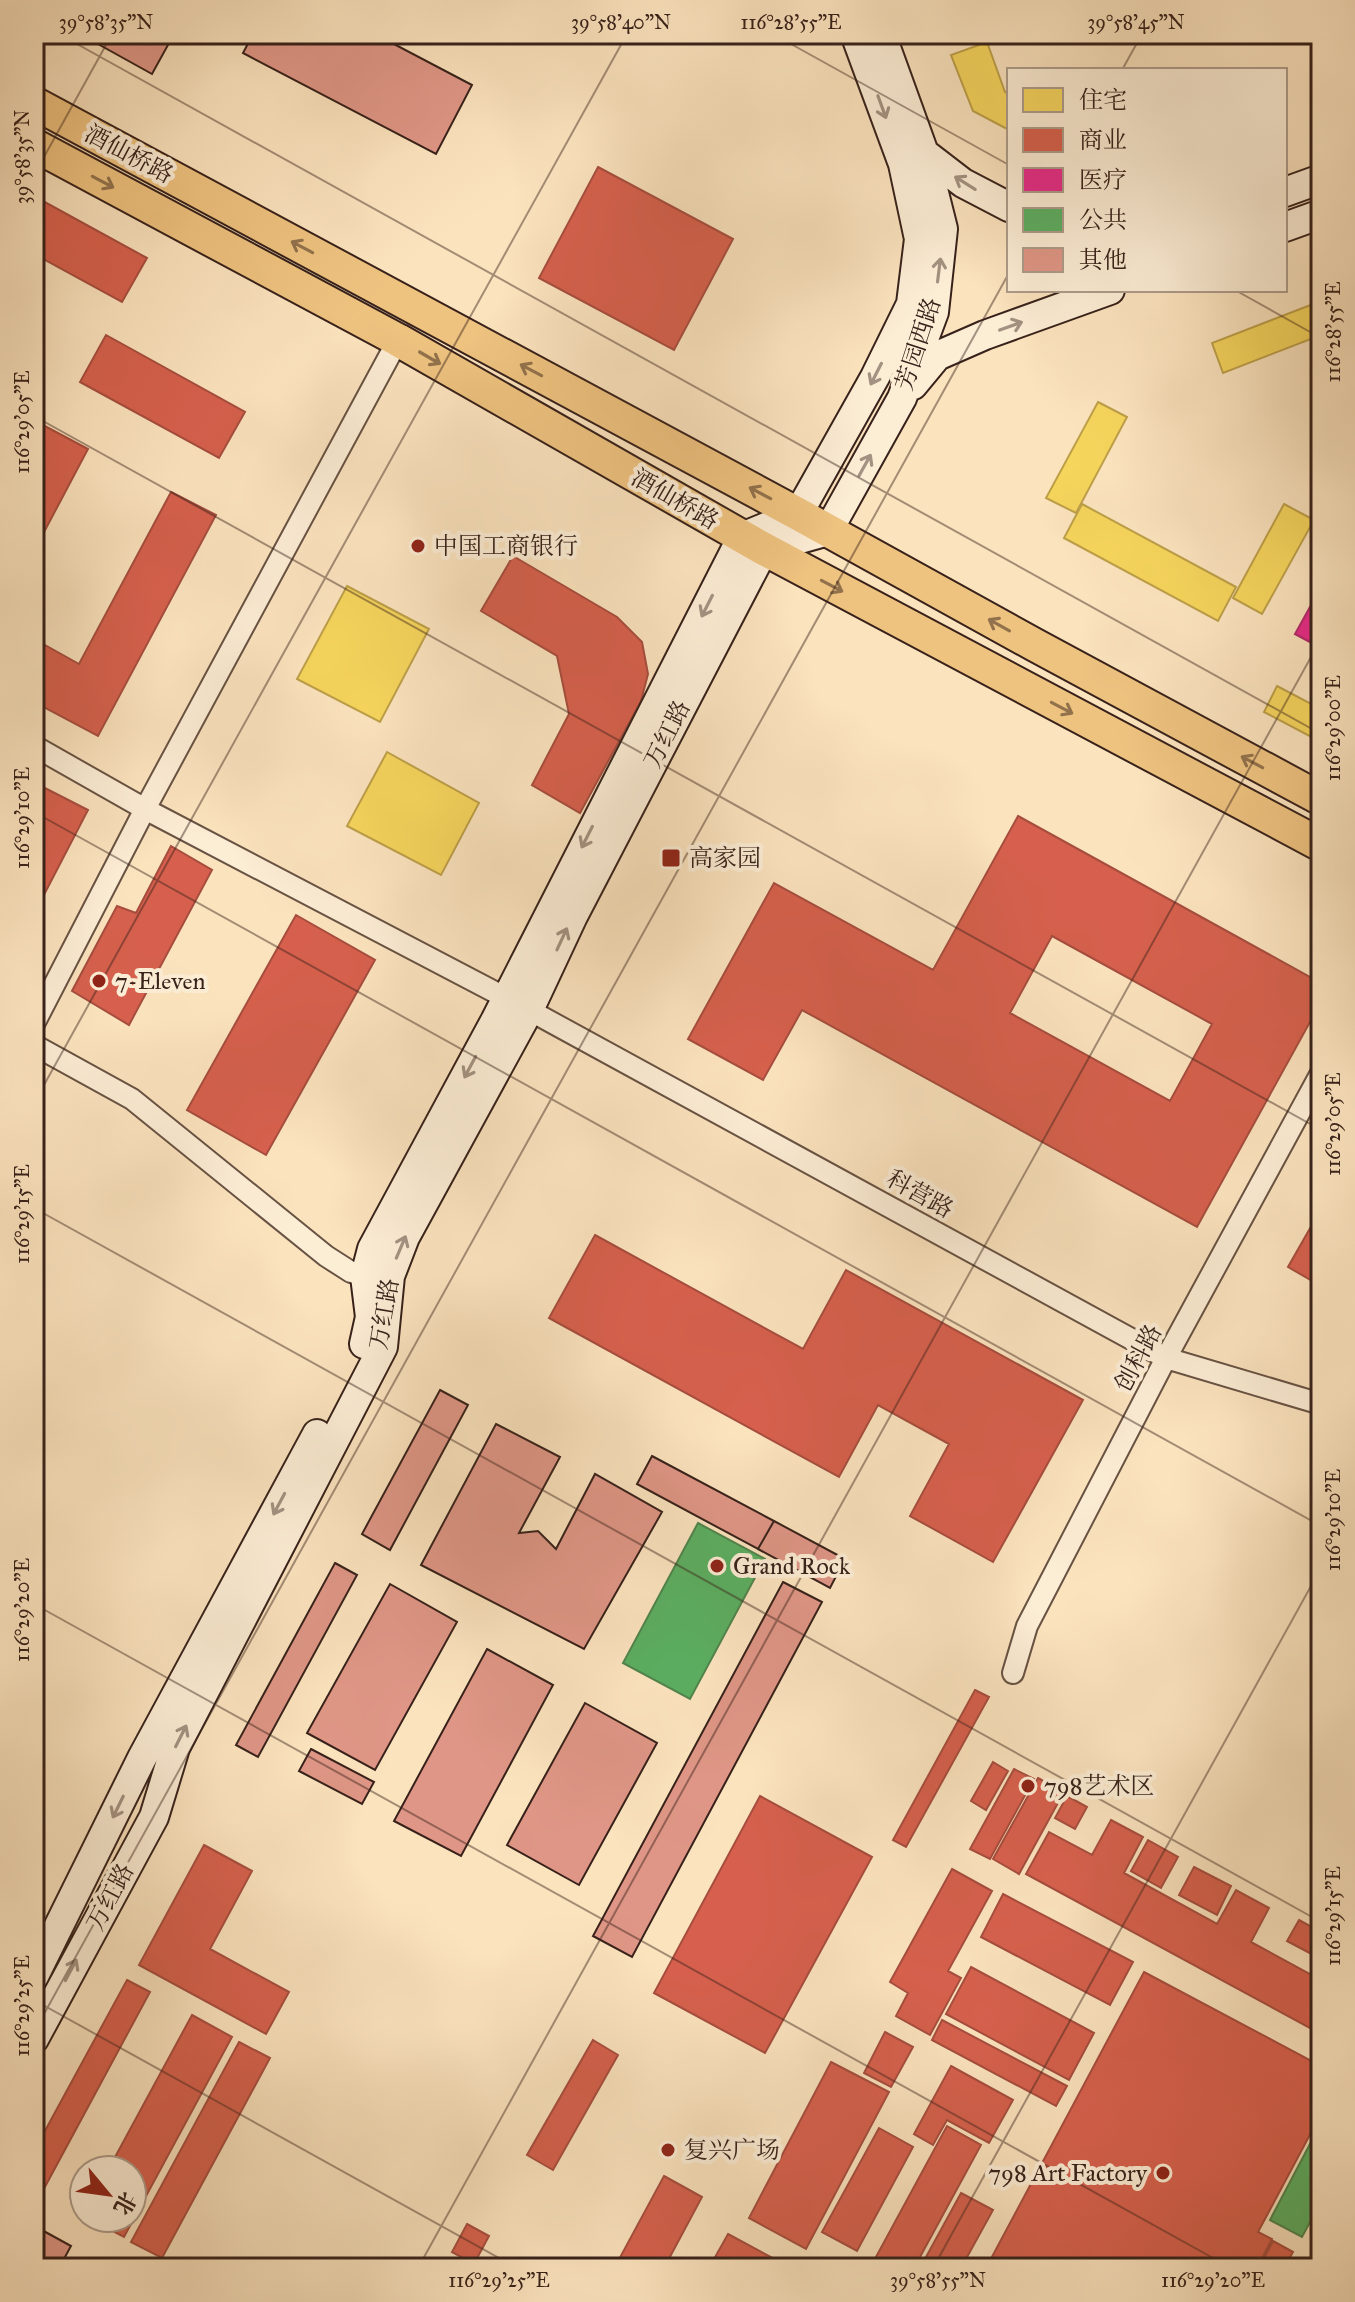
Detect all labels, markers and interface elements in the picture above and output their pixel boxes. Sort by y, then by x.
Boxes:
text: 39°58'35"N [59,10,153,34]
text: 39°58'40"N [571,10,671,34]
text: 116°28'55"E [741,10,841,34]
text: 39°58'45"N [1087,10,1185,34]
legend [1007,68,1287,292]
text: 住宅 [1079,85,1127,115]
one-way arrow [876,94,890,119]
text: 39°58'35"N [10,110,34,204]
street label: 酒仙桥路 [80,118,178,190]
text: 商业 [1079,125,1127,155]
text: 医疗 [1079,165,1127,195]
one-way arrow [90,174,114,190]
one-way arrow [954,174,977,190]
text: 公共 [1079,205,1127,235]
one-way arrow [291,239,315,255]
text: 其他 [1079,245,1127,275]
one-way arrow [931,257,946,284]
text: 116°28'55"E [1321,282,1345,382]
street label: 芳园西路 [889,294,947,394]
one-way arrow [998,318,1023,332]
one-way arrow [418,351,441,367]
one-way arrow [868,361,884,385]
one-way arrow [520,362,544,378]
text: 116°29'05"E [10,370,34,474]
one-way arrow [858,453,873,477]
street label: 酒仙桥路 [626,462,724,536]
one-way arrow [749,485,773,501]
place label: 中国工商银行 [434,531,578,561]
marker: 中国工商银行 [409,537,427,555]
one-way arrow [820,579,843,595]
one-way arrow [698,594,714,618]
one-way arrow [988,617,1011,633]
text: 116°29'00"E [1321,675,1345,781]
street label: 万红路 [637,695,697,773]
one-way arrow [1049,701,1073,717]
one-way arrow [1241,754,1265,770]
text: 116°29'10"E [10,767,34,869]
one-way arrow [579,825,595,849]
place label: 高家园 [689,843,761,873]
marker: 高家园 [660,847,682,869]
one-way arrow [555,927,570,951]
place label: 7-Eleven [115,966,205,996]
marker: 7-Eleven [90,972,108,990]
one-way arrow [462,1055,477,1079]
text: 116°29'05"E [1321,1072,1345,1176]
street label: 科营路 [881,1163,959,1225]
text: 116°29'15"E [10,1164,34,1264]
one-way arrow [394,1235,409,1260]
street label: 万红路 [363,1276,405,1352]
street label: 创科路 [1108,1319,1168,1397]
text: 116°29'10"E [1321,1469,1345,1571]
one-way arrow [271,1491,287,1515]
place label: Grand Rock [733,1551,851,1581]
marker: Grand Rock [708,1557,726,1575]
text: 116°29'20"E [10,1558,34,1662]
one-way arrow [174,1724,190,1748]
place label: 798艺术区 [1044,1771,1154,1801]
marker: 798艺术区 [1019,1777,1037,1795]
one-way arrow [110,1795,125,1819]
street label: 万红路 [80,1858,140,1936]
text: 116°29'15"E [1321,1866,1345,1966]
text: 116°29'25"E [10,1955,34,2057]
one-way arrow [63,1959,79,1982]
place label: 复兴广场 [684,2135,780,2165]
marker: 复兴广场 [659,2141,677,2159]
north arrow [68,2154,148,2234]
place label: 798 Art Factory [988,2158,1148,2188]
marker: 798 Art Factory [1154,2164,1172,2182]
text: 北 [108,2187,142,2220]
text: 116°29'25"E [448,2268,550,2292]
text: 39°58'55"N [890,2268,986,2292]
text: 116°29'20"E [1161,2268,1265,2292]

